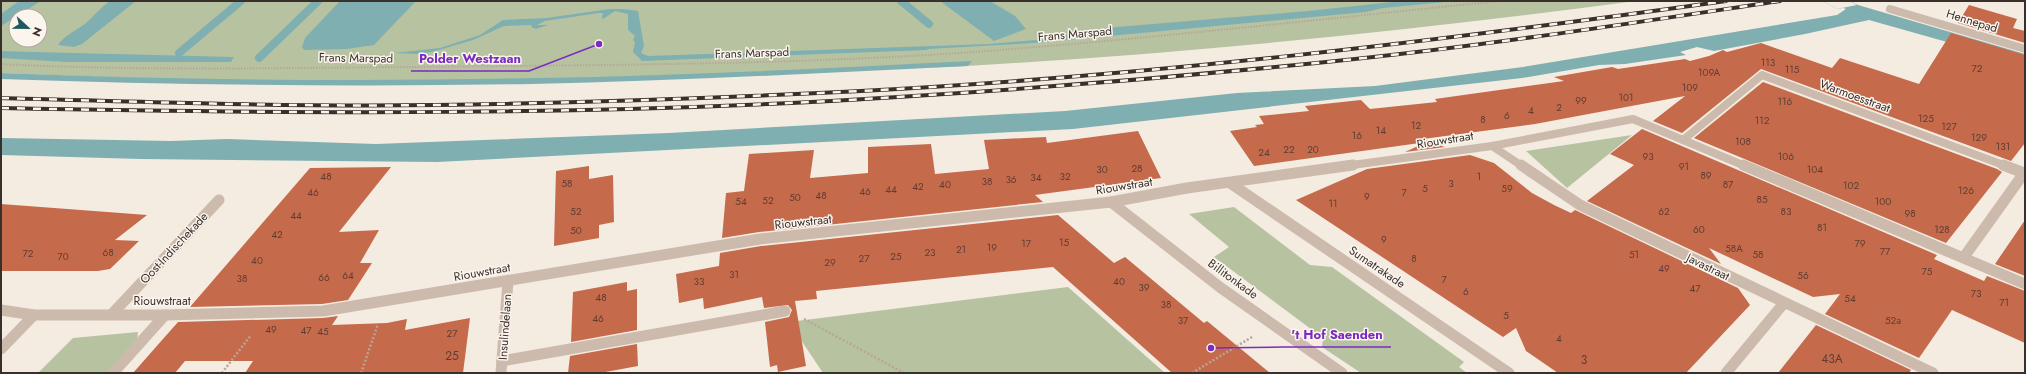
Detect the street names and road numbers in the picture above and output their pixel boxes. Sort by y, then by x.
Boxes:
street label: Hennepad [1944,5,2000,37]
street label: Frans Marspad [1037,22,1113,46]
street label: Frans Marspad [715,43,789,63]
street label: Frans Marspad [319,48,393,68]
street label: Warmoesstraat [1817,75,1893,117]
street label: Riouwstraat [1415,127,1475,153]
street label: Riouwstraat [1094,173,1154,199]
street label: Oost-Indischekade [136,208,212,288]
street label: Riouwstraat [774,210,832,234]
street label: Sumatrakade [1345,241,1409,293]
street label: Javastraat [1682,248,1733,285]
street label: Billitonkade [1204,255,1262,303]
street label: Riouwstraat [452,258,512,286]
street label: Riouwstraat [133,292,191,310]
street label: Insulindelaan [494,293,516,361]

